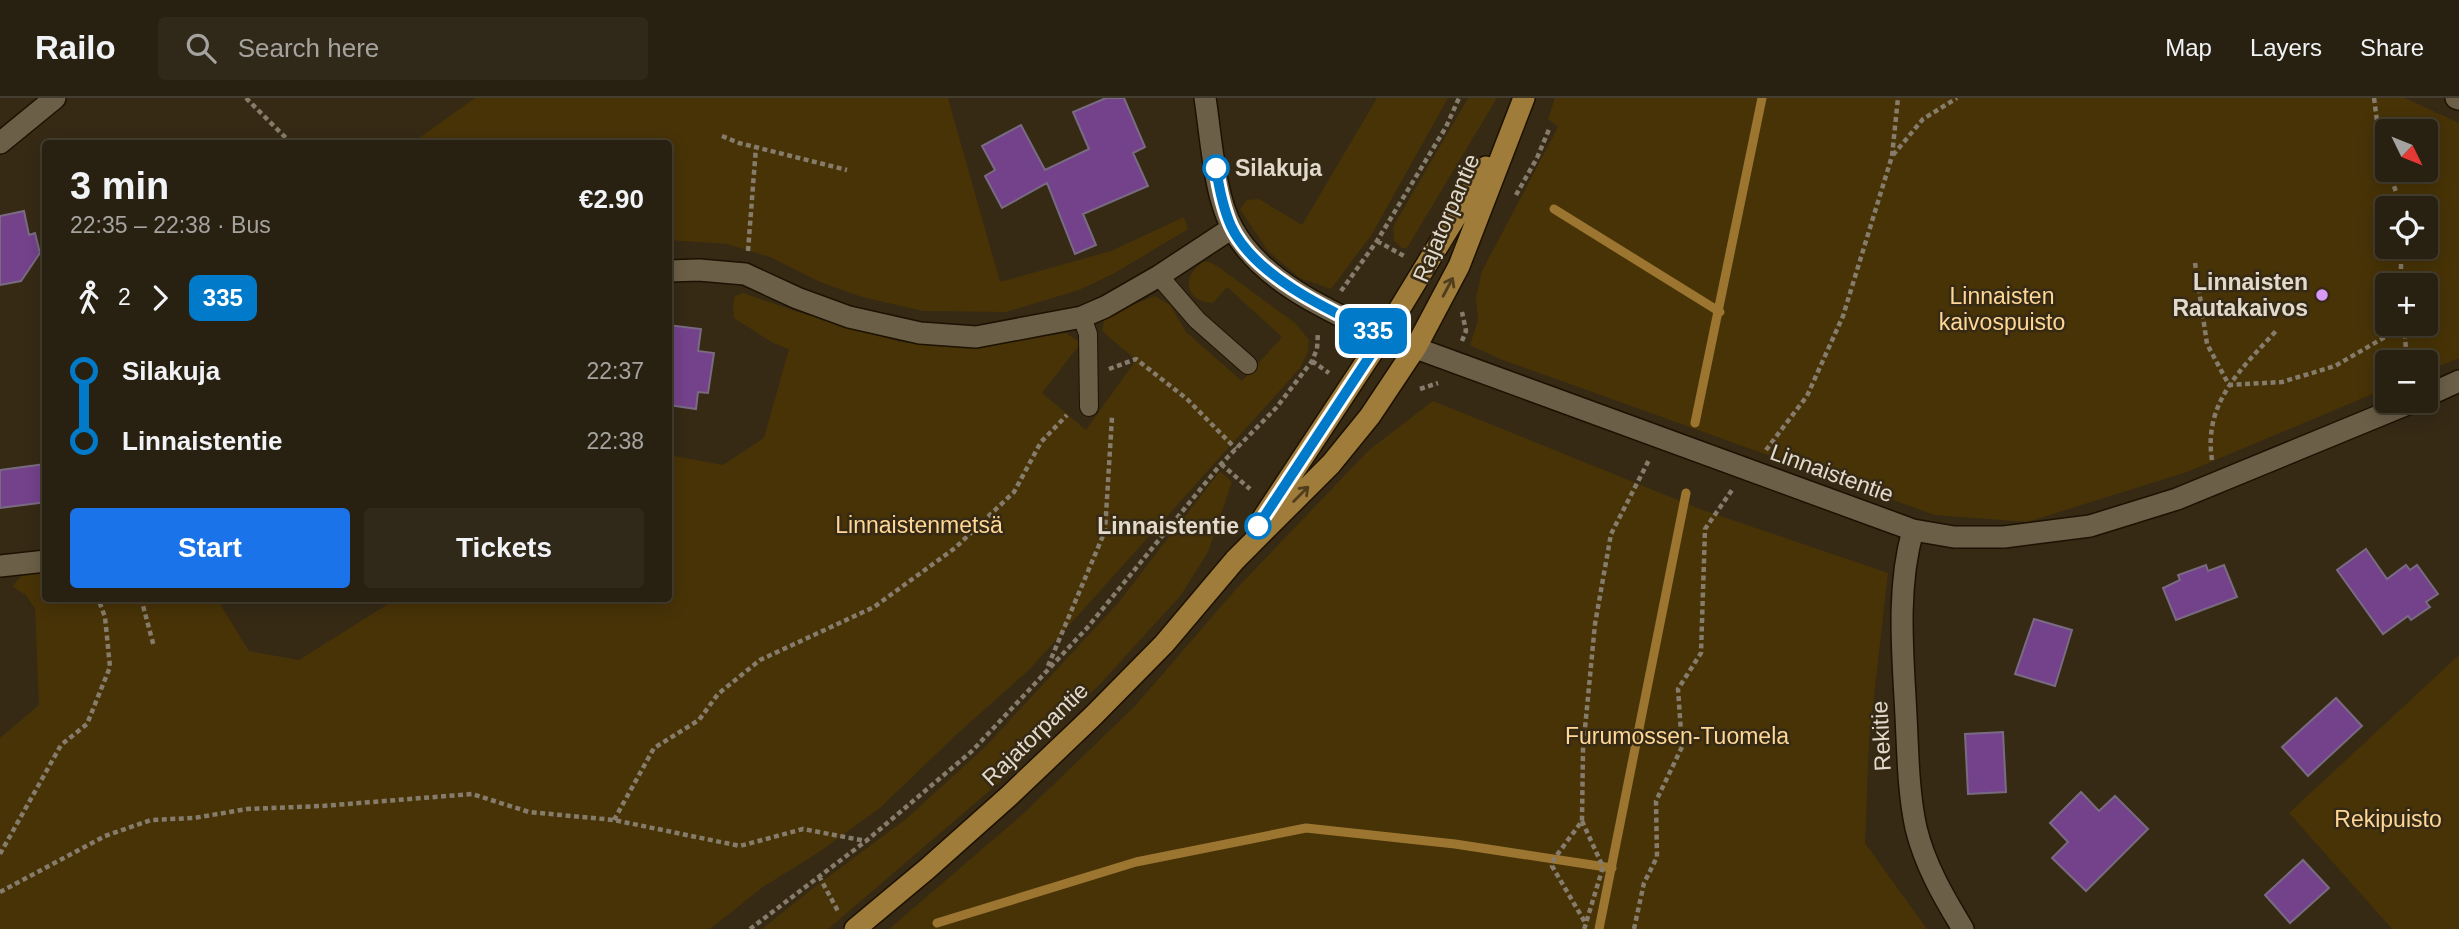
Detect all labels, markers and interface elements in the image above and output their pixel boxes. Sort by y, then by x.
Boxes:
search box [158,17,648,80]
text: Railo [35,29,116,66]
icon: search [182,29,220,67]
text: Search here [238,33,379,63]
text: Map [2165,34,2212,61]
text: Layers [2250,34,2322,61]
text: Share [2360,34,2424,61]
north arrow [2375,119,2438,182]
map controls [2375,119,2438,413]
street label: Rajatorpantie [1407,150,1485,286]
marker: Silakuja [1203,155,1229,181]
place label: Silakuja [1235,155,1322,181]
text: 3 min [70,165,169,207]
text: €2.90 [579,184,644,214]
button: locate [2375,196,2438,259]
text: 22:35 – 22:38 · Bus [70,212,271,238]
place label: Linnaisten Rautakaivos [2172,269,2308,321]
button: + [2375,273,2438,336]
one-way arrow [1441,277,1455,297]
icon: walk [70,279,108,317]
icon: forward [141,279,179,317]
park label: Linnaisten kaivospuisto [1939,283,2065,335]
text: 2 [118,284,131,310]
text: 335 [203,284,243,311]
marker: Linnaisten Rautakaivos [2314,287,2330,303]
line badge: 335 [1333,308,1413,354]
text: 335 [1353,317,1393,344]
button: − [2375,350,2438,413]
text: Silakuja [122,356,220,386]
text: 22:37 [586,358,644,384]
text: Linnaistentie [122,426,282,456]
text: 22:38 [586,428,644,454]
street label: Linnaistentie [1767,439,1897,507]
one-way arrow [1292,486,1309,503]
button: Start [70,508,350,588]
button: Tickets [364,508,644,588]
park label: Linnaistenmetsä [835,512,1003,538]
place label: Linnaistentie [1097,513,1239,539]
marker: Linnaistentie [1245,513,1271,539]
street label: Rajatorpantie [977,677,1093,791]
street label: Rekitie [1866,700,1896,772]
park label: Furumossen-Tuomela [1565,723,1789,749]
park label: Rekipuisto [2334,806,2442,832]

